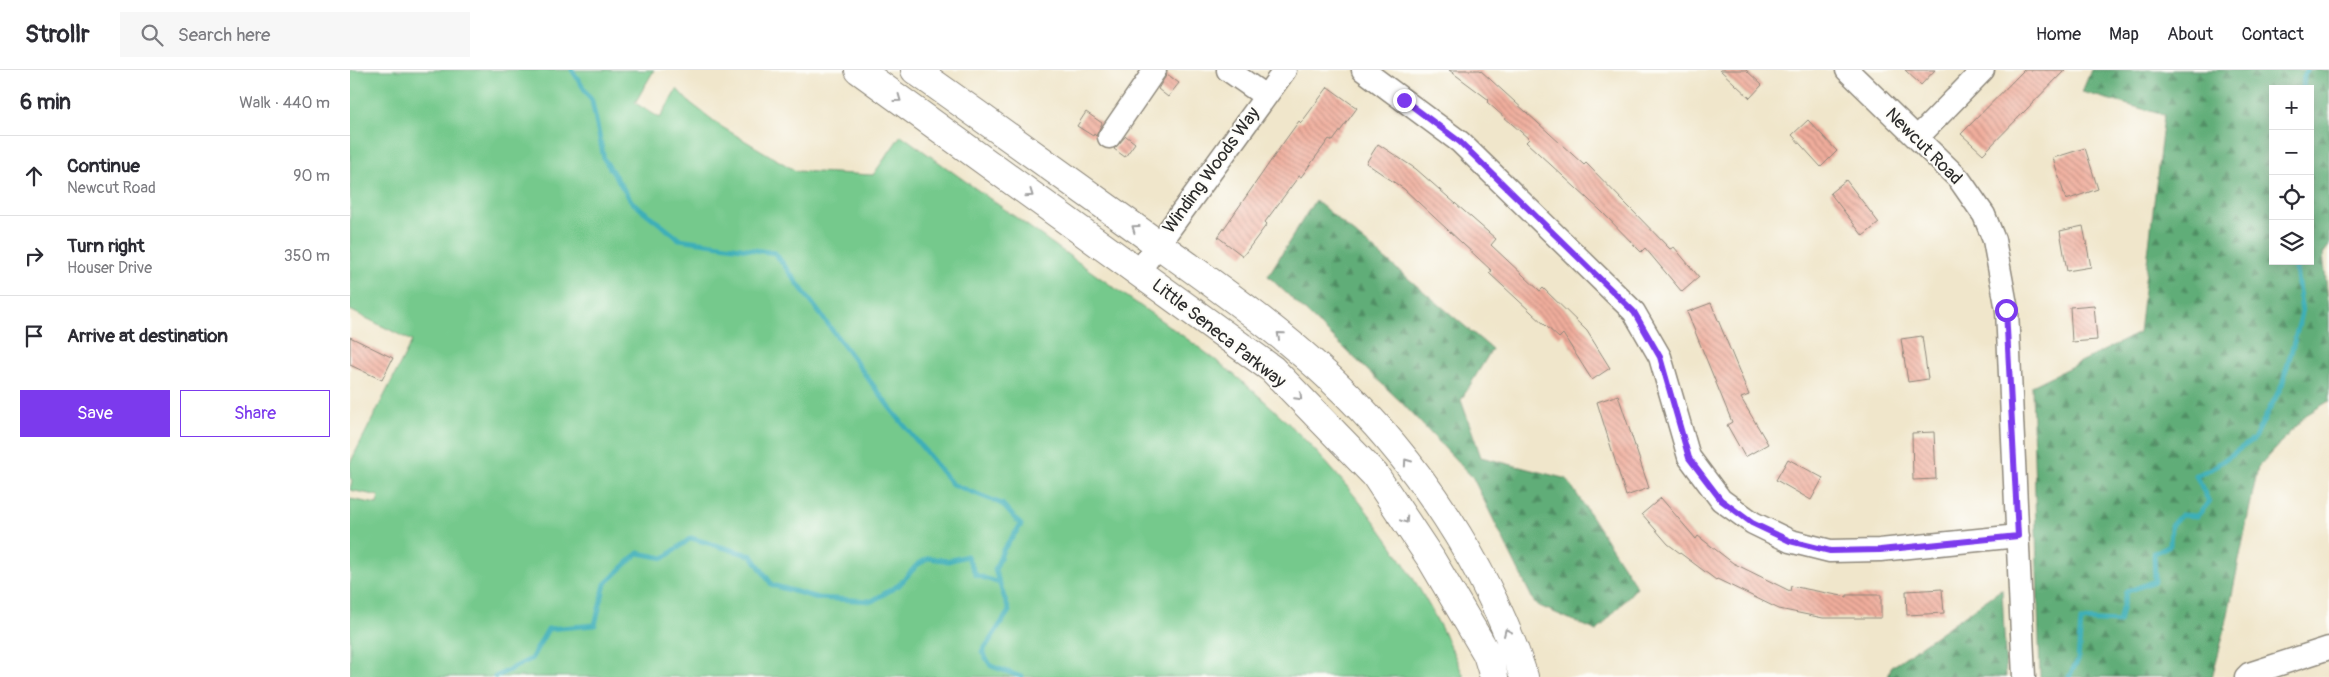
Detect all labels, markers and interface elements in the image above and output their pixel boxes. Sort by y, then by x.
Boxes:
search box [120,12,470,57]
text: Strollr [25,20,90,49]
icon: search [138,21,166,49]
text: Search here [178,23,270,47]
text: Home [2036,23,2081,46]
text: Map [2109,23,2139,46]
text: About [2167,23,2213,46]
text: Contact [2241,23,2304,46]
map controls [2269,85,2314,265]
button: + [2269,85,2314,130]
text: 6 min [20,89,71,116]
route end [1393,89,1416,112]
text: Walk · 440 m [239,93,330,113]
one-way arrow [892,93,902,102]
street label: Winding Woods Way [1158,102,1265,238]
street label: Newcut Road [1880,103,1967,190]
button: − [2269,130,2314,175]
text: Continue [67,154,140,178]
icon: ahead [20,162,48,190]
text: 90 m [293,166,330,186]
button: locate [2269,175,2314,220]
text: Newcut Road [67,178,156,198]
one-way arrow [1024,188,1033,197]
button: layers [2269,220,2314,265]
one-way arrow [1132,225,1141,234]
text: Turn right [67,234,145,258]
icon: right [20,242,48,270]
text: 350 m [284,246,330,266]
text: Houser Drive [67,258,152,278]
street label: Little Seneca Parkway [1147,274,1291,393]
route start [1995,299,2018,322]
icon: arrive [20,322,48,350]
text: Arrive at destination [67,324,228,348]
one-way arrow [1276,332,1285,341]
button: Save [20,390,170,437]
button: Share [180,390,330,437]
one-way arrow [1293,391,1302,400]
one-way arrow [1404,458,1413,468]
one-way arrow [1399,514,1408,523]
one-way arrow [1503,628,1513,637]

